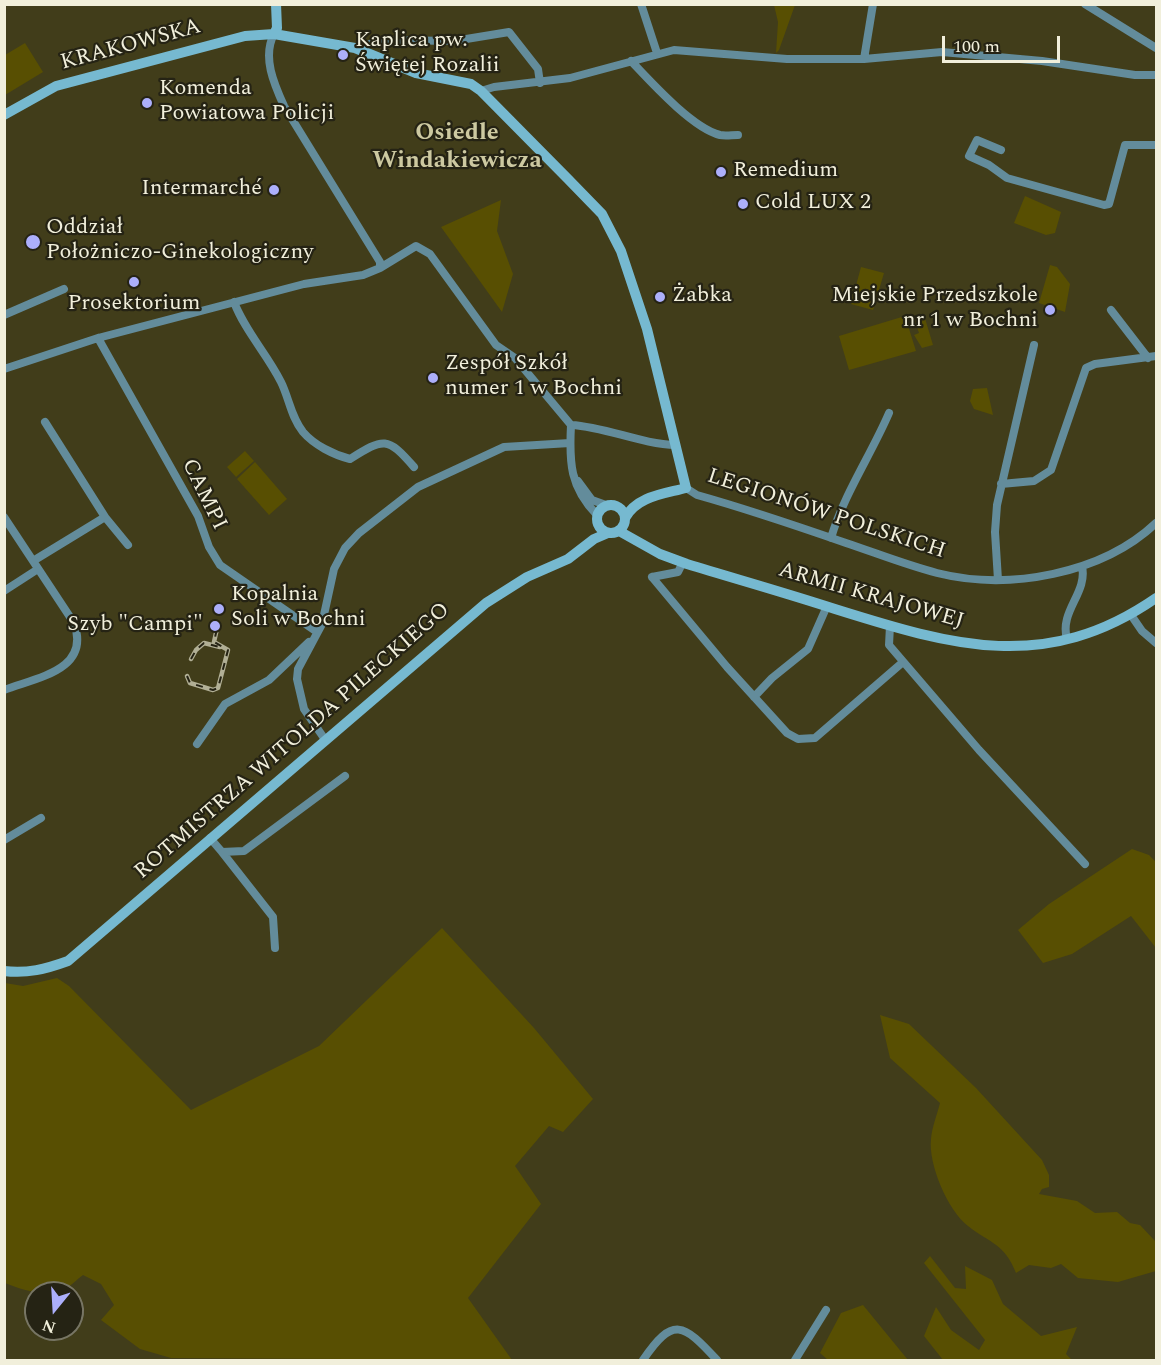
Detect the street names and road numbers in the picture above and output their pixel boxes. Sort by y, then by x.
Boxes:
street label: KRAKOWSKA [58,15,204,77]
street label: CAMPI [175,455,231,535]
street label: LEGIONÓW POLSKICH [704,464,948,566]
street label: ARMII KRAJOWEJ [775,558,967,636]
street label: ROTMISTRZA WITOLDA PILECKIEGO [130,598,456,886]

